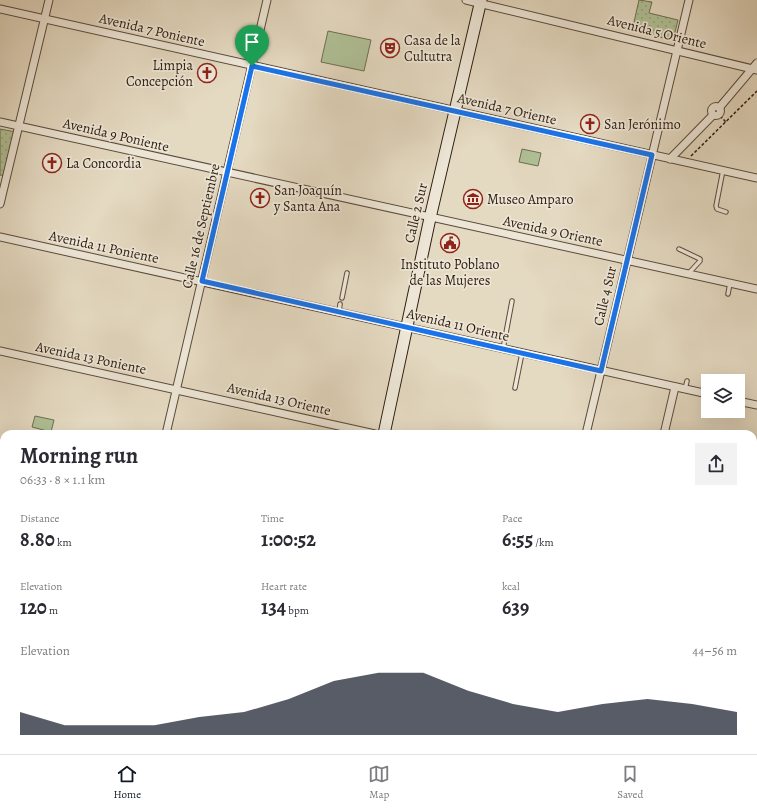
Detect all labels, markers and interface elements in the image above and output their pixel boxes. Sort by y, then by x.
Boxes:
street label: Avenida 7 Poniente [96,8,207,51]
street label: Avenida 5 Oriente [605,10,708,53]
pin [235,25,269,66]
icon: arrive [241,31,263,53]
place label: Casa de la Cultutra [404,31,461,66]
theatre icon: Casa de la Cultutra [379,37,401,59]
place label: Limpia Concepción [126,56,193,91]
church icon: Limpia Concepción [196,62,218,84]
street label: Avenida 7 Oriente [455,88,558,130]
street label: Avenida 9 Poniente [60,113,171,156]
church icon: San Jerónimo [579,113,601,135]
place label: San Jerónimo [604,115,681,134]
church icon: La Concordia [41,152,63,174]
place label: La Concordia [66,154,142,173]
street label: Calle 16 de Septiembre [177,162,225,290]
place label: San Joaquín y Santa Ana [273,181,342,216]
street label: Calle 2 Sur [400,181,432,245]
church icon: San Joaquín y Santa Ana [249,187,271,209]
museum icon: Museo Amparo [462,188,484,210]
place label: Museo Amparo [487,190,573,209]
street label: Avenida 9 Oriente [500,211,605,251]
street label: Avenida 11 Poniente [47,226,160,268]
public building icon: Instituto Poblano de las Mujeres [439,232,461,254]
place label: Instituto Poblano de las Mujeres [400,255,500,290]
street label: Calle 4 Sur [589,264,621,328]
street label: Avenida 11 Oriente [404,304,511,346]
street label: Avenida 13 Poniente [33,337,148,379]
map controls [701,374,745,418]
button: layers [701,374,745,418]
street label: Avenida 13 Oriente [224,378,333,420]
text: Morning run [20,441,138,471]
button: share [695,443,737,485]
text: 06:33 · 8 × 1.1 km [20,471,105,488]
text: Distance [20,511,59,526]
text: Time [261,511,284,526]
text: Pace [502,511,522,526]
text: 8.80 [20,526,55,553]
text: 1:00:52 [261,526,316,553]
text: 6:55 [502,526,533,553]
text: km [55,535,72,550]
text: /km [533,535,554,550]
text: Elevation [20,579,62,594]
text: Heart rate [261,579,307,594]
text: kcal [502,579,520,594]
text: 120 [20,594,47,621]
text: 134 [261,594,286,621]
text: 639 [502,594,529,621]
text: m [47,603,58,618]
text: bpm [286,603,309,618]
text: Elevation [20,642,70,659]
text: 44–56 m [692,642,737,659]
tab: Home [114,763,141,802]
tab: Map [368,763,390,802]
tab: Saved [617,763,643,802]

